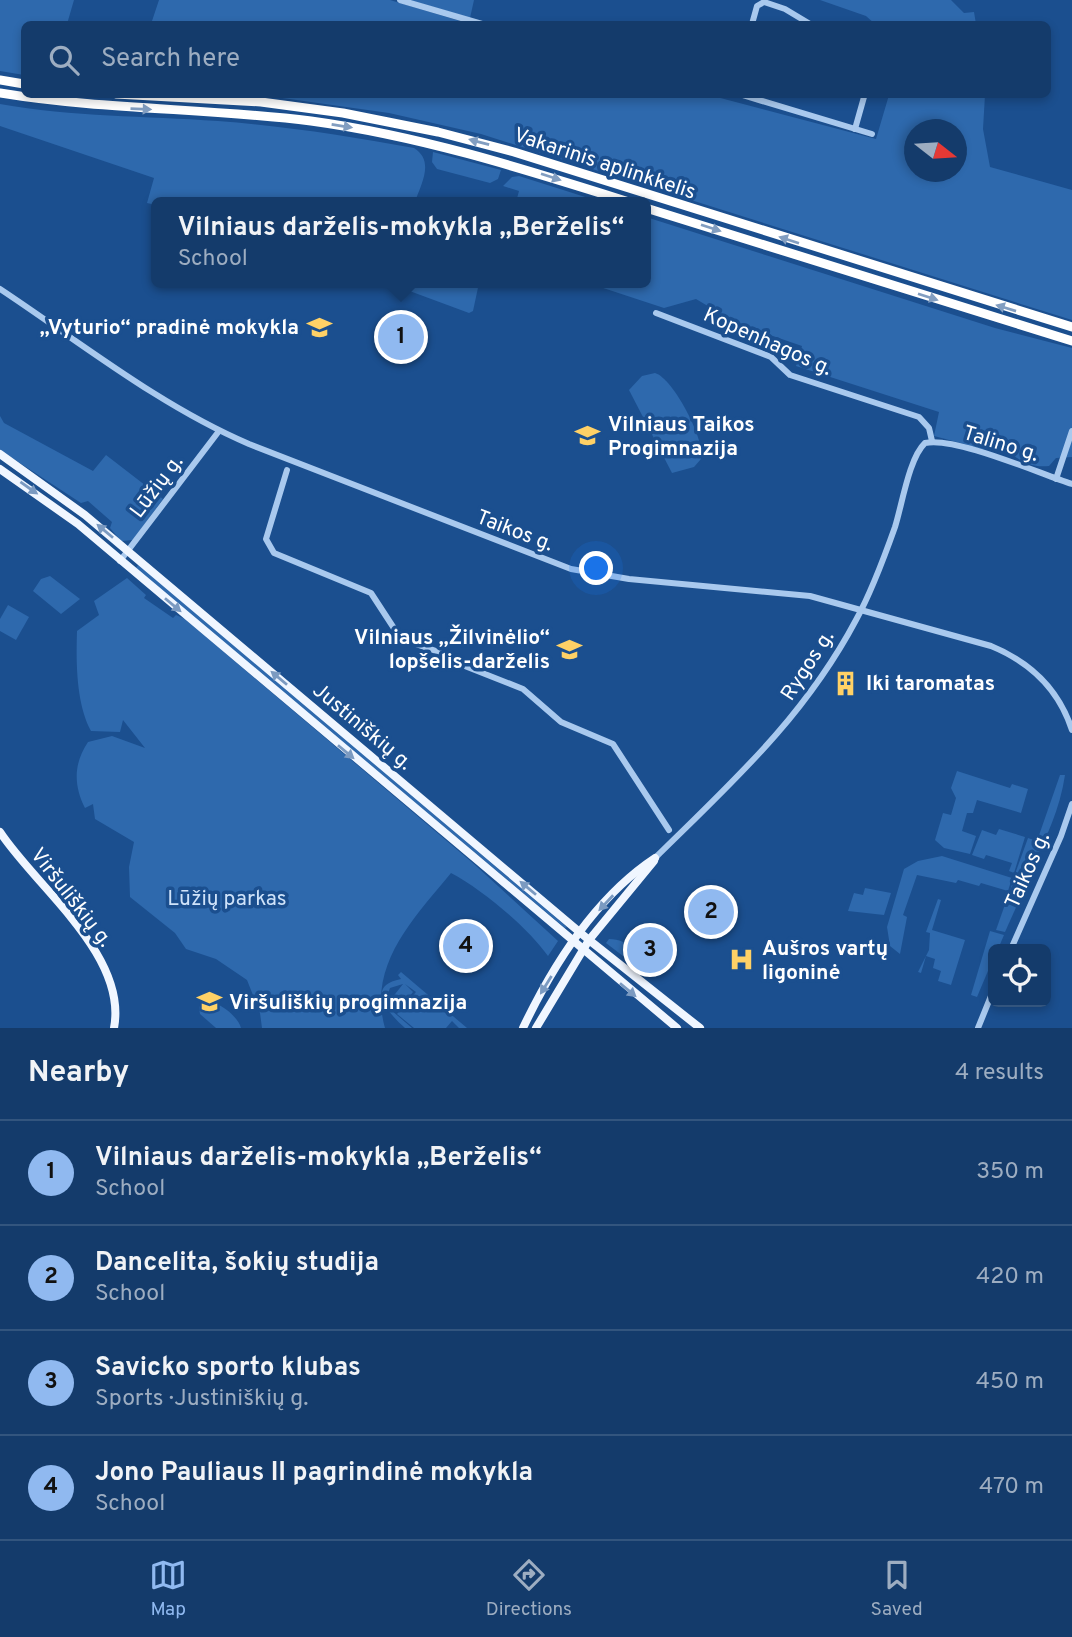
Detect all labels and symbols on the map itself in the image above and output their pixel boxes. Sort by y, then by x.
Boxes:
one-way arrow [130,104,152,115]
north arrow [904,119,967,182]
one-way arrow [331,121,353,132]
street label: Vakarinis aplinkkelis [510,122,699,207]
one-way arrow [468,136,490,147]
one-way arrow [541,173,562,183]
one-way arrow [701,224,722,234]
one-way arrow [779,234,800,244]
one-way arrow [917,293,938,303]
street label: Kopenhagos g. [699,302,836,383]
one-way arrow [996,303,1017,313]
pin: 1 [378,311,424,363]
school or university icon: „Vyturio“ pradinė mokykla [305,313,333,341]
place label: „Vyturio“ pradinė mokykla [39,315,299,342]
place label: Vilniaus Taikos Progimnazija [608,412,755,463]
street label: Talino g. [959,420,1042,469]
school or university icon: Vilniaus Taikos Progimnazija [574,422,602,450]
street label: Lūžių g. [125,450,190,524]
one-way arrow [19,481,38,494]
street label: Taikos g. [472,504,557,558]
one-way arrow [96,523,114,539]
your location [579,551,613,585]
one-way arrow [164,597,181,612]
place label: Vilniaus „Žilvinėlio“ lopšelis-darželis [354,624,550,676]
street label: Rygos g. [775,625,841,706]
school or university icon: Vilniaus „Žilvinėlio“ lopšelis-darželis [556,635,584,663]
building icon: Iki taromatas [832,669,860,697]
one-way arrow [270,670,288,686]
place label: Iki taromatas [866,671,995,698]
street label: Justiniškių g. [306,677,418,777]
one-way arrow [338,744,355,759]
street label: Taikos g. [1000,828,1057,913]
street label: Viršuliškių g. [24,843,118,953]
one-way arrow [519,881,536,896]
park label: Lūžių parkas [167,886,287,913]
pin: 2 [688,886,734,938]
one-way arrow [598,894,614,912]
pin: 4 [443,920,489,972]
pin: 3 [627,924,673,976]
place label: Aušros vartų ligoninė [762,936,888,987]
hospital icon: Aušros vartų ligoninė [728,946,756,974]
one-way arrow [539,975,552,994]
one-way arrow [620,982,637,997]
school or university icon: Viršuliškių progimnazija [195,988,223,1016]
place label: Viršuliškių progimnazija [229,990,467,1017]

